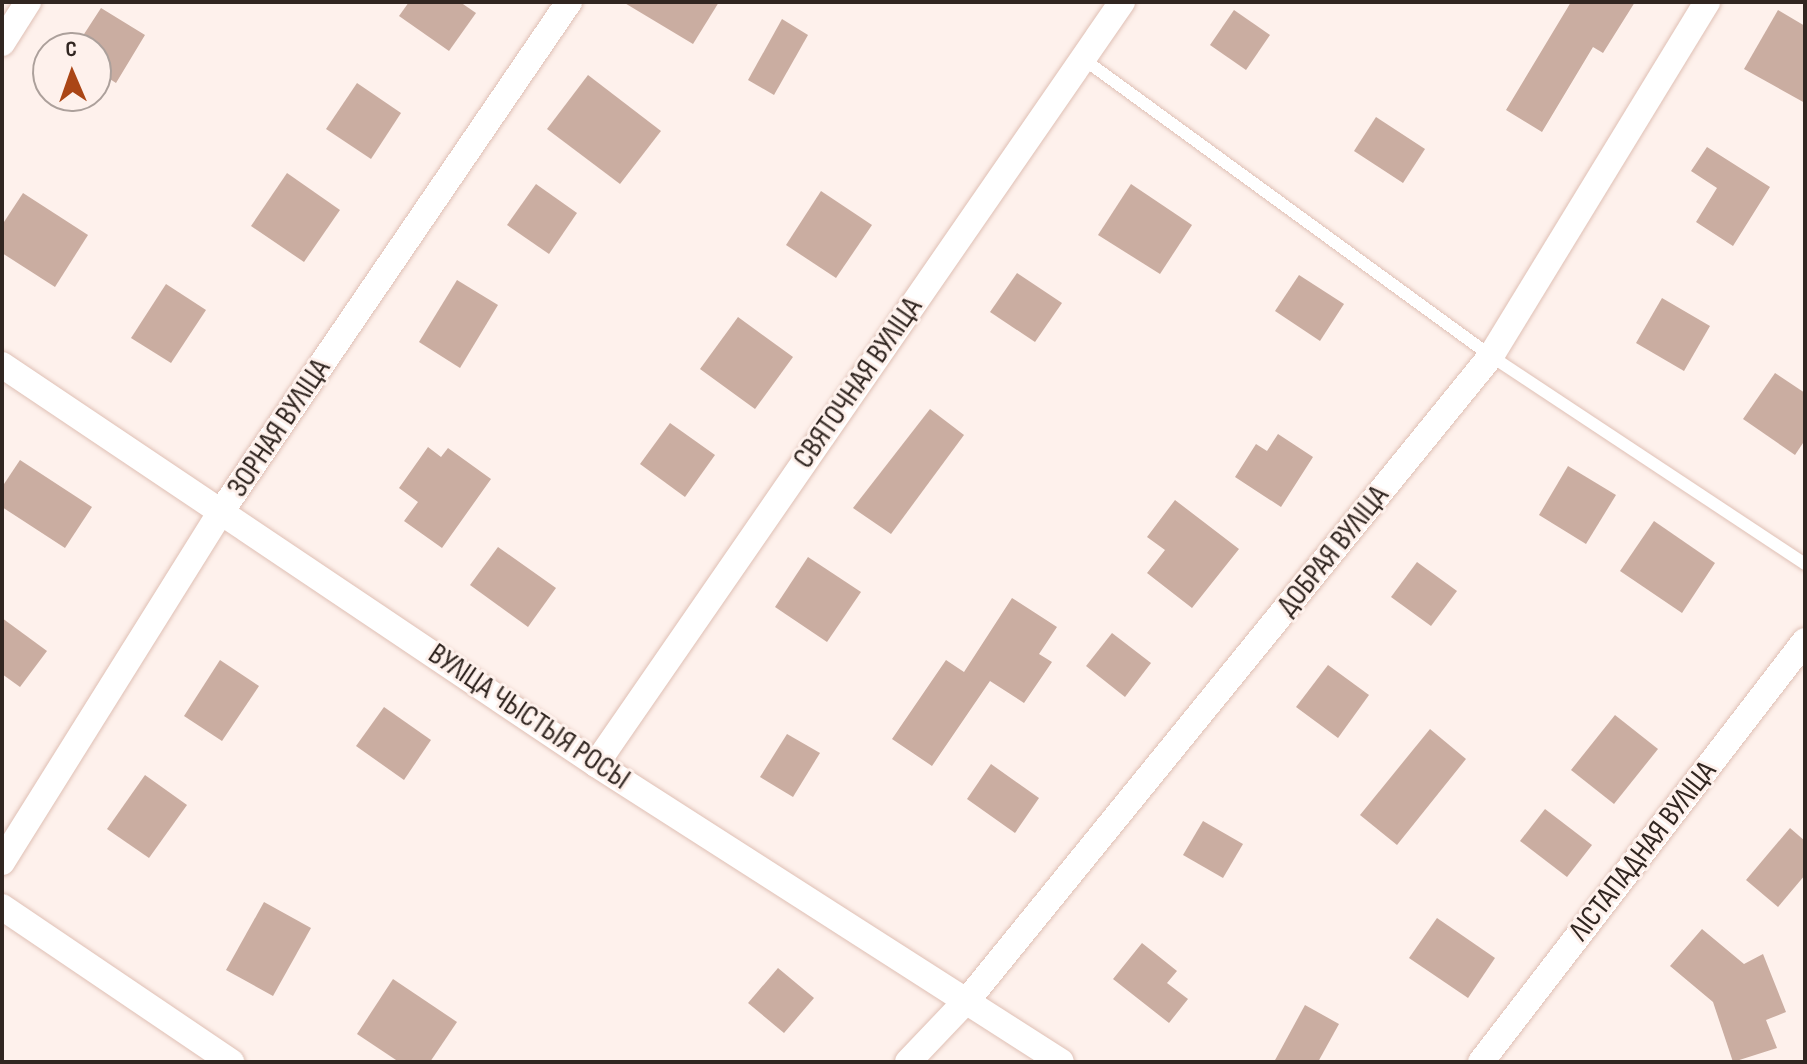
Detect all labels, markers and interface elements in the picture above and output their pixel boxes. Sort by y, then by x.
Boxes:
north arrow [32,32,112,112]
text: С [65,36,77,63]
street label: СВЯТОЧНАЯ ВУЛІЦА [786,291,930,475]
street label: ЗОРНАЯ ВУЛІЦА [220,352,338,504]
street label: ДОБРАЯ ВУЛІЦА [1270,479,1396,623]
street label: ВУЛІЦА ЧЫСТЫЯ РОСЫ [421,636,637,798]
street label: ЛІСТАПАДНАЯ ВУЛІЦА [1562,754,1724,948]

